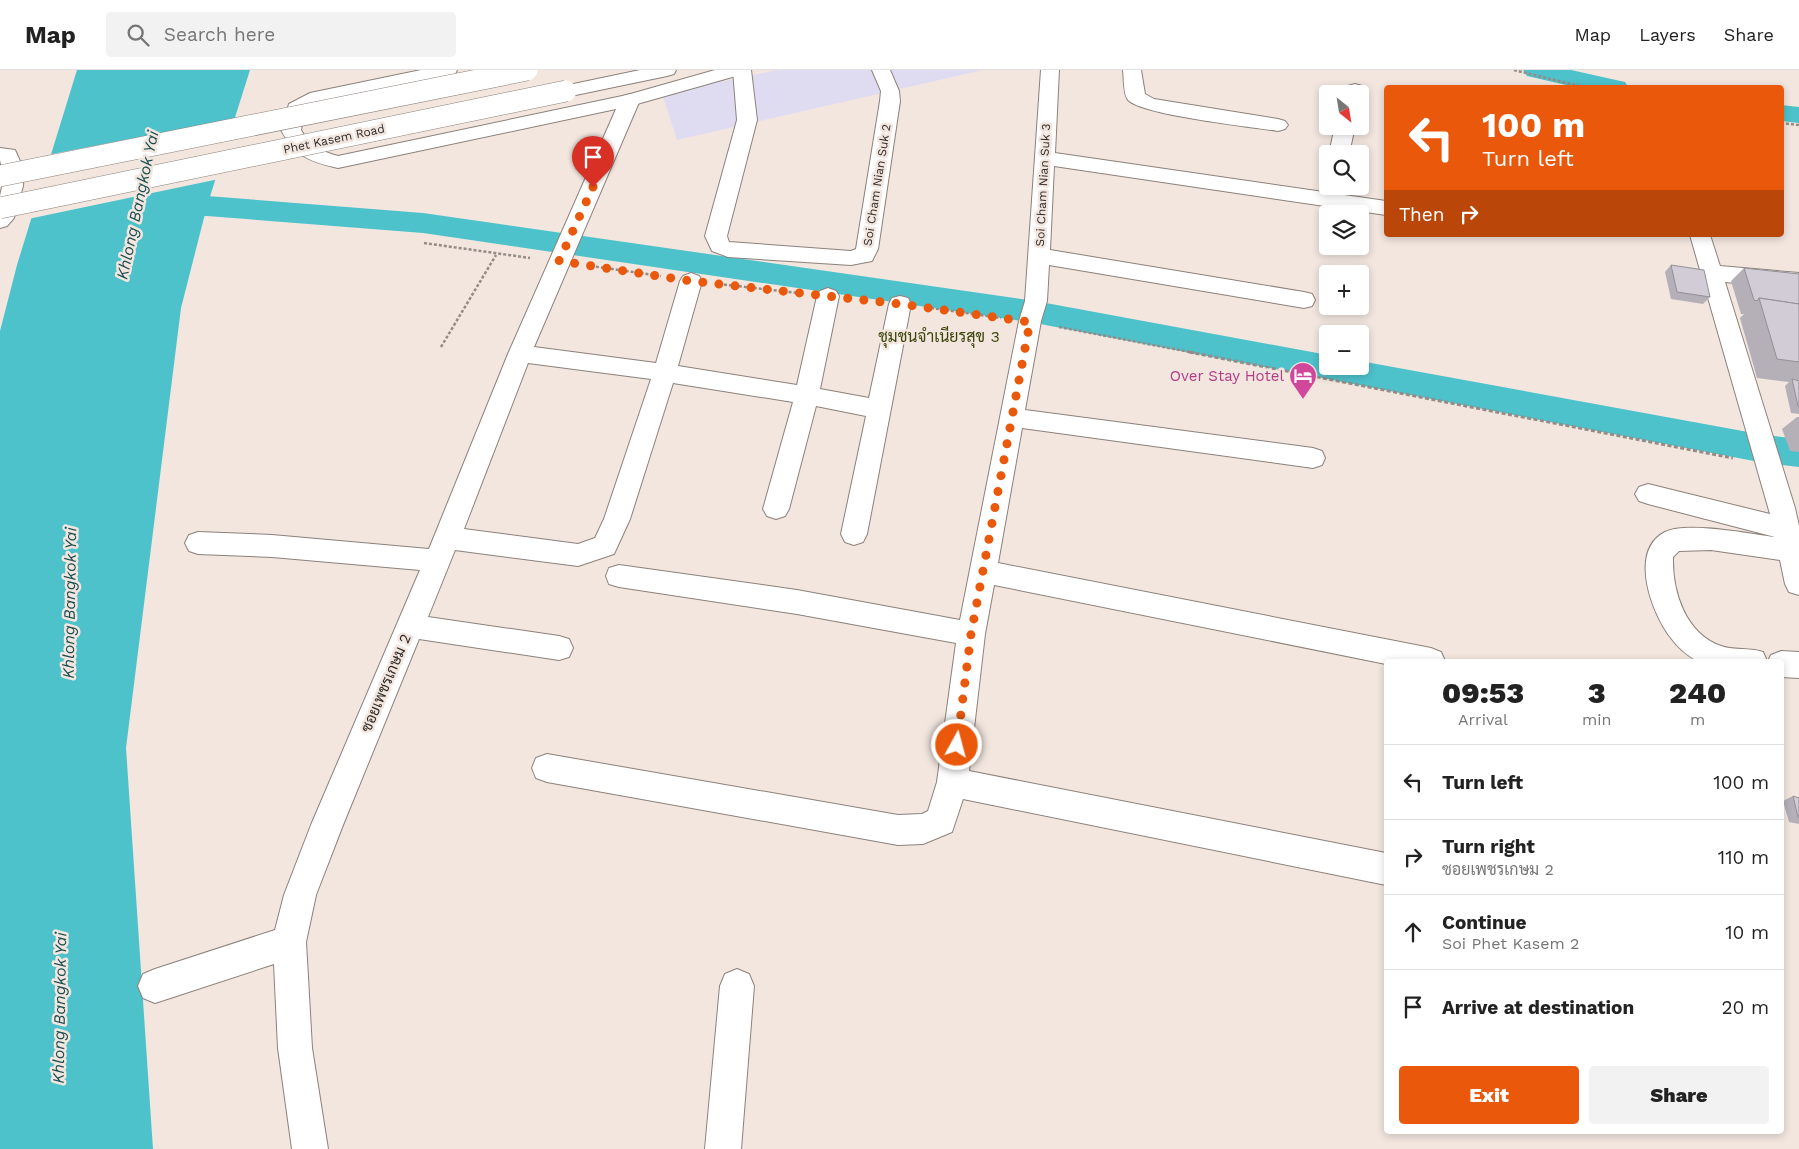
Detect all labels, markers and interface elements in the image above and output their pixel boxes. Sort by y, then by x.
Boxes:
search box [106,12,456,57]
text: Map [25,21,76,49]
icon: search [124,21,152,49]
text: Search here [164,23,275,46]
text: Map [1574,24,1611,45]
text: Layers [1639,24,1696,45]
text: Share [1724,24,1774,45]
north arrow [1319,85,1369,135]
map controls [1319,85,1369,375]
text: 100 m [1482,104,1585,146]
icon: left [1399,105,1464,170]
street label: Phet Kasem Road [282,121,386,157]
street label: Soi Cham Nian Suk 2 [860,123,894,247]
street label: Soi Cham Nian Suk 3 [1033,123,1053,247]
water label: Khlong Bangkok Yai [112,128,163,281]
pin [572,136,614,187]
icon: arrive [579,143,607,171]
button: search [1319,145,1369,195]
text: Turn left [1482,146,1574,171]
icon: right [1455,200,1483,228]
text: Then [1399,203,1445,226]
button: layers [1319,205,1369,255]
button: + [1319,265,1369,315]
district label: ชุมชนจำเนียรสุข 3 [878,325,1000,348]
button: − [1319,325,1369,375]
hotel icon: Over Stay Hotel [1288,361,1318,400]
place label: Over Stay Hotel [1170,367,1284,385]
water label: Khlong Bangkok Yai [59,526,80,679]
street label: ซอยเพชรเกษม 2 [357,631,415,735]
text: 09:53 [1442,675,1524,710]
text: 3 [1588,675,1606,710]
text: 240 [1669,675,1726,710]
text: Arrival [1458,710,1508,729]
text: min [1582,710,1611,729]
text: m [1690,710,1705,729]
position arrow [930,718,982,770]
icon: left [1399,768,1427,796]
text: Turn left [1442,771,1523,794]
text: 100 m [1713,771,1769,794]
text: Turn right [1442,835,1535,858]
icon: right [1399,843,1427,871]
text: 110 m [1718,846,1769,869]
text: ซอยเพชรเกษม 2 [1442,860,1554,879]
text: Continue [1442,911,1526,934]
icon: ahead [1399,918,1427,946]
text: 10 m [1725,921,1769,944]
water label: Khlong Bangkok Yai [49,931,70,1084]
text: Soi Phet Kasem 2 [1442,934,1579,953]
icon: arrive [1399,993,1427,1021]
text: Arrive at destination [1442,996,1634,1019]
text: 20 m [1722,996,1769,1019]
button: Exit [1399,1066,1579,1124]
button: Share [1589,1066,1769,1124]

